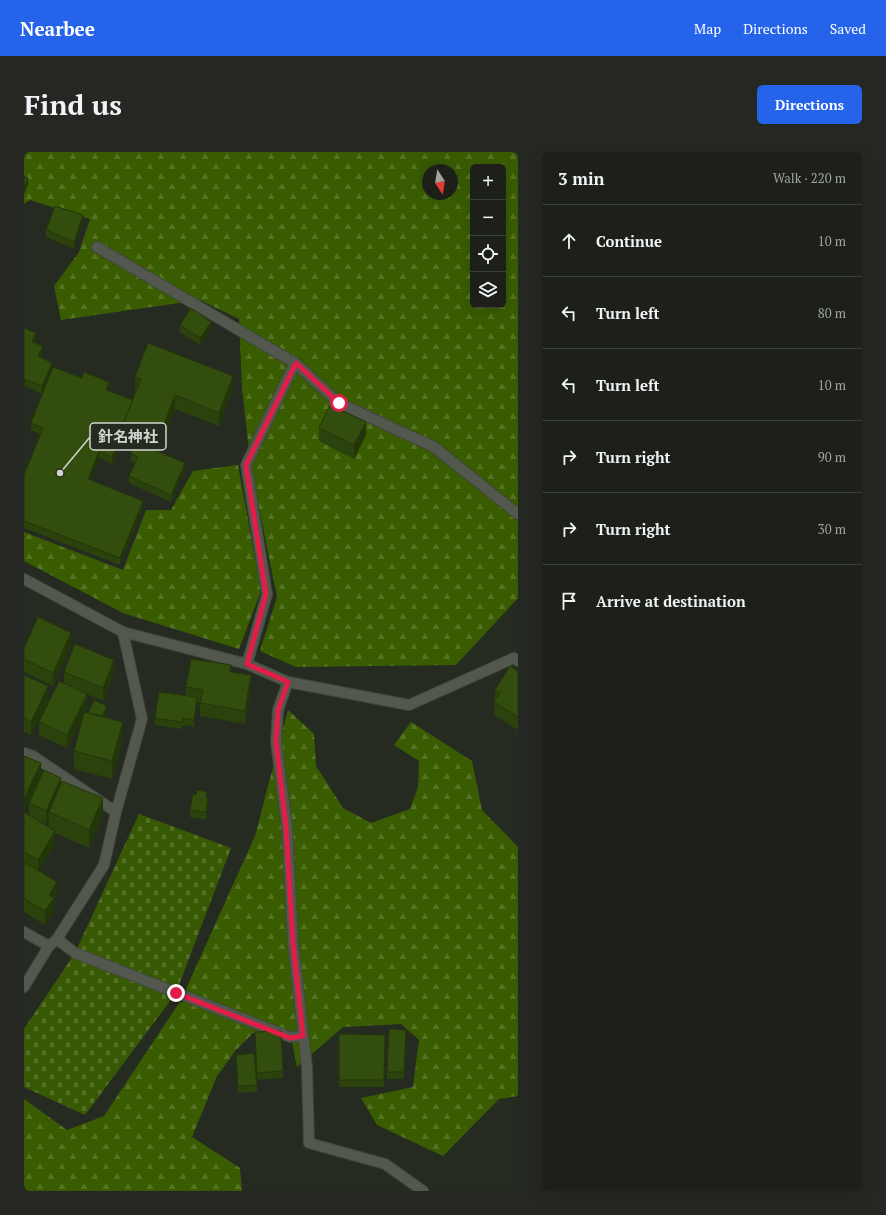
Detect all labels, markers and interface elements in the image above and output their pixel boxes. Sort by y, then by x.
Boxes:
text: Nearbee [20,16,95,41]
text: Map [694,19,721,38]
text: Directions [743,19,808,38]
text: Saved [830,19,866,38]
button: Directions [757,85,862,124]
text: Find us [24,86,122,123]
north arrow [422,164,458,200]
map controls [470,164,506,308]
button: + [470,164,506,200]
text: 3 min [558,167,605,190]
text: Walk · 220 m [773,169,846,187]
button: − [470,200,506,236]
icon: ahead [558,230,580,252]
text: Continue [596,231,662,251]
text: 10 m [818,232,846,250]
button: locate [470,236,506,272]
button: layers [470,272,506,308]
icon: left [558,302,580,324]
text: Turn left [596,303,660,323]
text: 80 m [818,304,846,322]
icon: left [558,374,580,396]
text: Turn left [596,375,660,395]
text: 10 m [818,376,846,394]
route start [330,394,348,412]
callout: 針名神社 [90,423,166,450]
text: 針名神社 [98,426,158,446]
icon: right [558,446,580,468]
text: Turn right [596,447,671,467]
text: 90 m [818,448,846,466]
icon: right [558,518,580,540]
text: Turn right [596,519,671,539]
text: 30 m [818,520,846,538]
icon: arrive [558,590,580,612]
text: Arrive at destination [596,591,746,611]
route end [167,984,185,1002]

